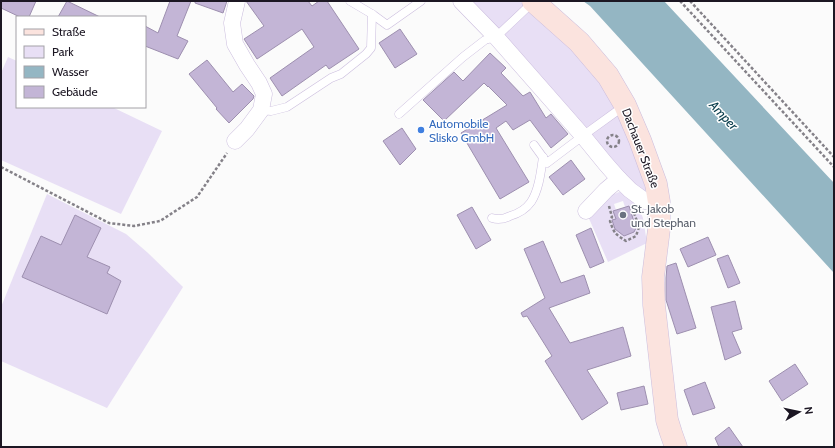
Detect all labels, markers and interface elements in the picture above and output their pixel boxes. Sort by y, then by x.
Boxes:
legend [16,16,146,108]
text: Straße [52,24,85,39]
text: Park [52,44,74,59]
text: Wasser [52,64,89,79]
text: Gebäude [52,84,98,99]
water label: Amper [706,96,742,134]
street label: Dachauer Straße [619,106,663,190]
place label: Automobile Slisko GmbH [429,116,494,145]
marker: Automobile Slisko GmbH [416,125,426,135]
place label: St. Jakob und Stephan [631,201,696,230]
marker: St. Jakob und Stephan [618,210,628,220]
north arrow [779,392,819,432]
text: N [801,405,816,415]

